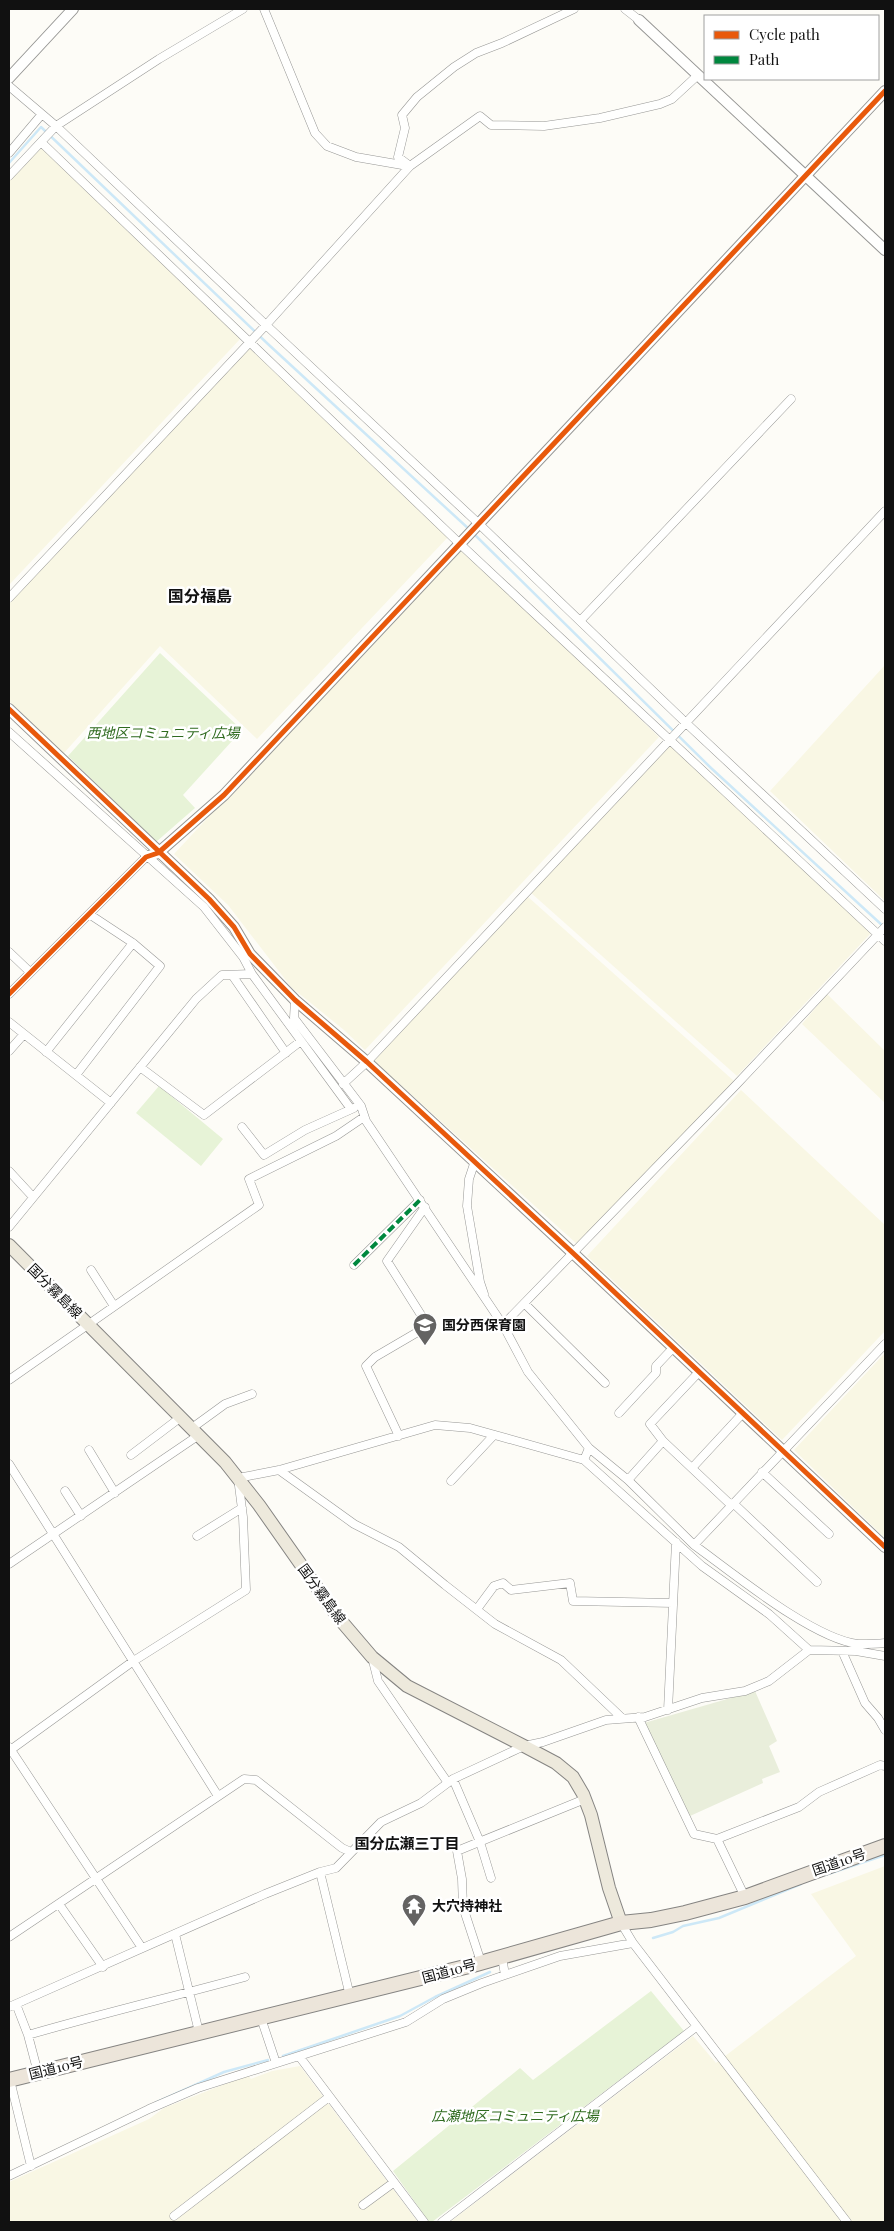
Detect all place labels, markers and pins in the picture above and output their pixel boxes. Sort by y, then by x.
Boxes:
school or university icon: 国分西保育園 [412,1312,438,1346]
place label: 国分西保育園 [442,1315,526,1334]
temple icon: 大穴持神社 [401,1893,427,1927]
place label: 大穴持神社 [432,1896,502,1915]

